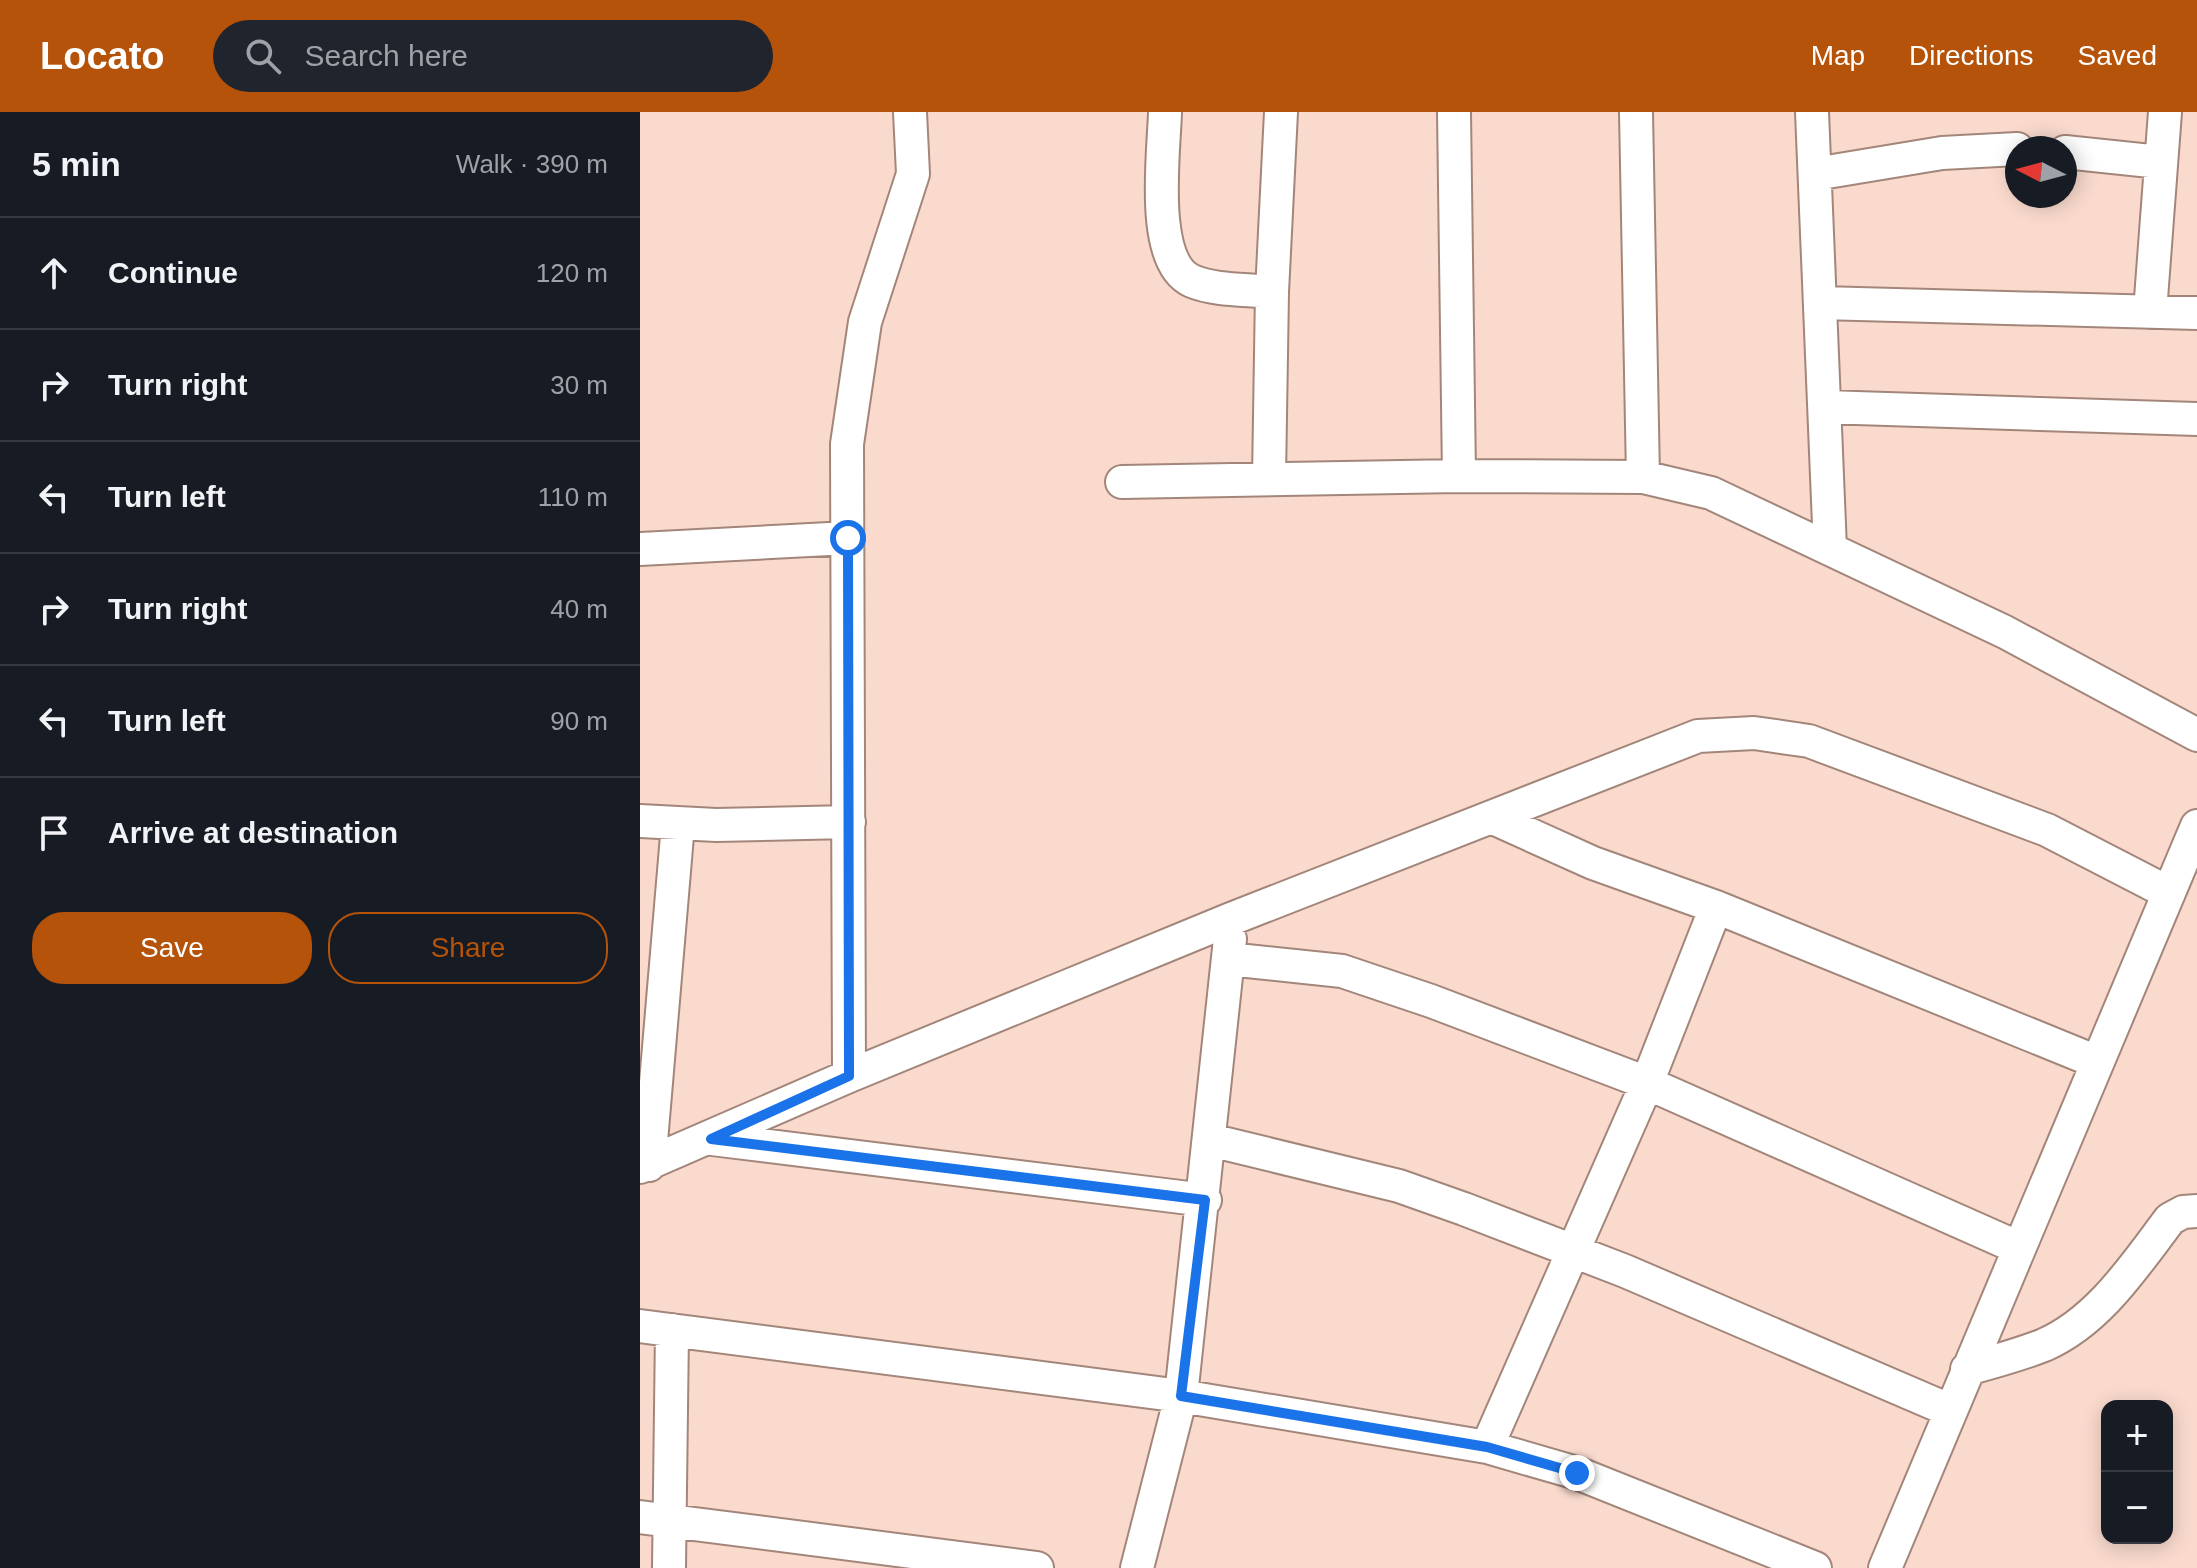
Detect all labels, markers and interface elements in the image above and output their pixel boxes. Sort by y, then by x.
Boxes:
search box [213,20,773,92]
icon: search [241,34,285,78]
text: Locato [40,35,165,77]
text: Search here [305,39,468,72]
text: Map [1811,40,1865,71]
text: Directions [1909,40,2034,71]
text: Saved [2078,40,2157,71]
north arrow [2005,136,2077,208]
text: 5 min [32,145,121,183]
text: Walk · 390 m [456,149,608,179]
icon: ahead [32,251,76,295]
text: Continue [108,256,238,289]
text: 120 m [536,258,608,288]
icon: right [32,363,76,407]
text: Turn right [108,368,247,401]
text: 30 m [550,370,608,400]
icon: left [32,475,76,519]
text: Turn left [108,480,226,513]
text: 110 m [538,482,608,512]
route start [830,520,866,556]
icon: right [32,587,76,631]
text: Turn right [108,592,247,625]
text: 40 m [550,594,608,624]
icon: left [32,699,76,743]
text: Turn left [108,704,226,737]
text: 90 m [550,706,608,736]
icon: arrive [32,811,76,855]
text: Arrive at destination [108,816,398,849]
button: Save [32,912,312,984]
button: Share [328,912,608,984]
map controls [2101,1400,2173,1544]
button: + [2101,1400,2173,1472]
route end [1559,1455,1595,1491]
button: − [2101,1472,2173,1544]

